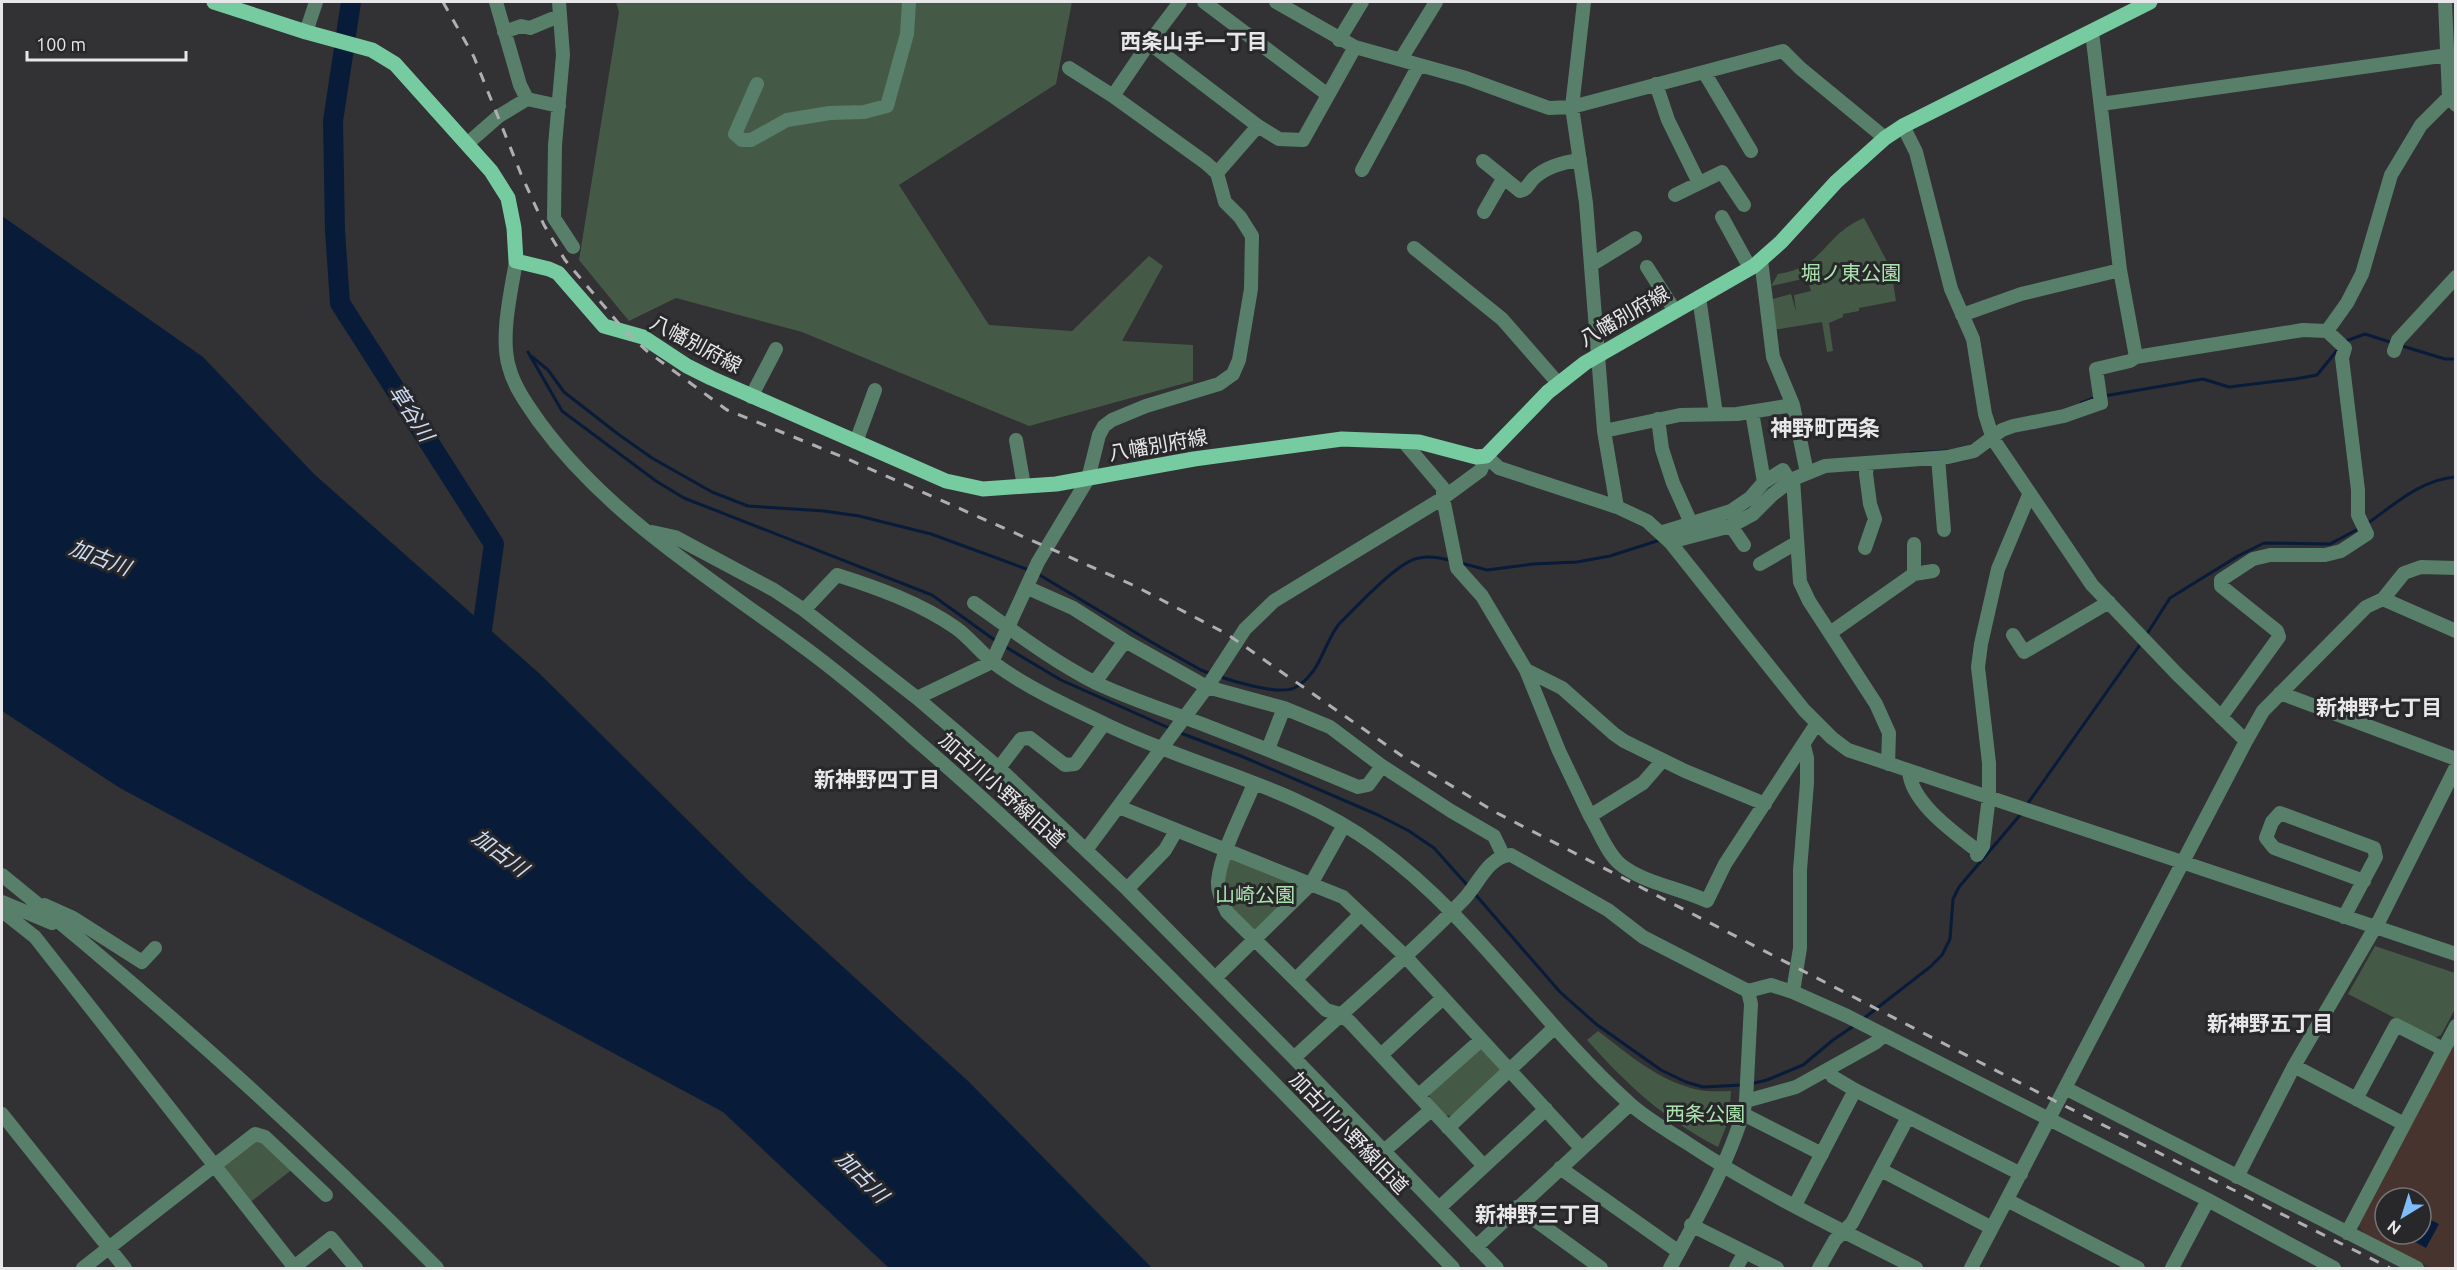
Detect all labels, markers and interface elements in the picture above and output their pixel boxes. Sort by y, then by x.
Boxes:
scale bar [27,24,186,62]
district label: 西条山手一丁目 [1121,29,1268,53]
text: 100 m [36,34,86,54]
park label: 堀ノ東公園 [1801,261,1901,284]
street label: 八幡別府線 [1575,281,1673,351]
street label: 八幡別府線 [647,310,746,377]
water label: 草谷川 [385,380,440,447]
district label: 神野町西条 [1770,415,1880,440]
street label: 八幡別府線 [1107,424,1209,465]
water label: 加古川 [67,535,136,580]
district label: 新神野七丁目 [2316,695,2442,719]
street label: 加古川小野線旧道 [935,728,1069,852]
district label: 新神野四丁目 [814,767,940,791]
water label: 加古川 [468,824,535,882]
park label: 山崎公園 [1215,883,1295,906]
district label: 新神野五丁目 [2207,1011,2333,1035]
street label: 加古川小野線旧道 [1286,1067,1413,1198]
park label: 西条公園 [1665,1102,1745,1125]
water label: 加古川 [832,1146,895,1208]
north arrow [2373,1186,2433,1246]
district label: 新神野三丁目 [1475,1202,1601,1226]
text: N [2384,1217,2404,1239]

